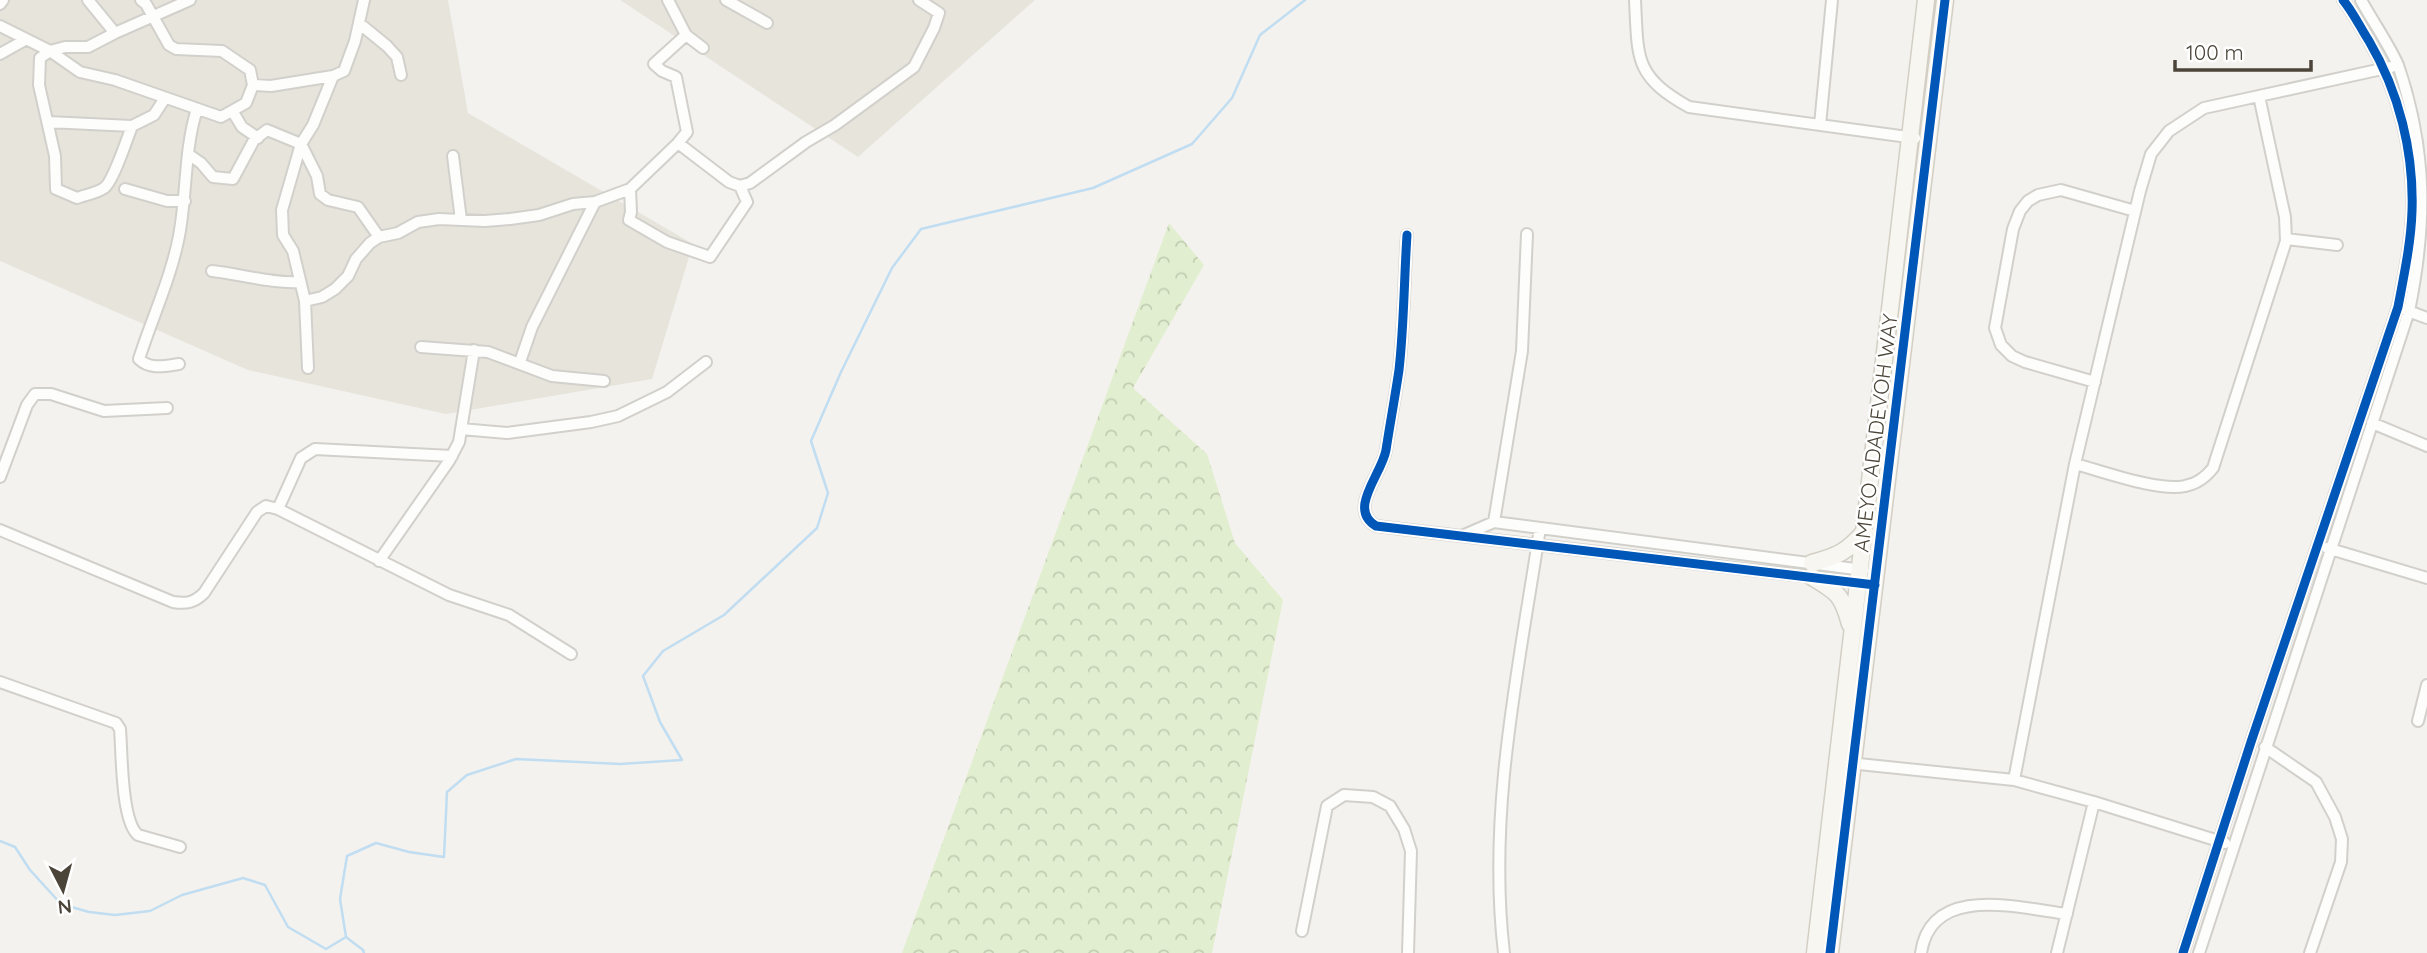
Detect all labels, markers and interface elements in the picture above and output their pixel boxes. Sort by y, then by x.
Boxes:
scale bar [2175,28,2312,72]
text: 100 m [2186,39,2244,65]
street label: AMEYO ADADEVOH WAY [1847,312,1903,554]
north arrow [28,855,98,925]
text: N [57,894,73,920]

